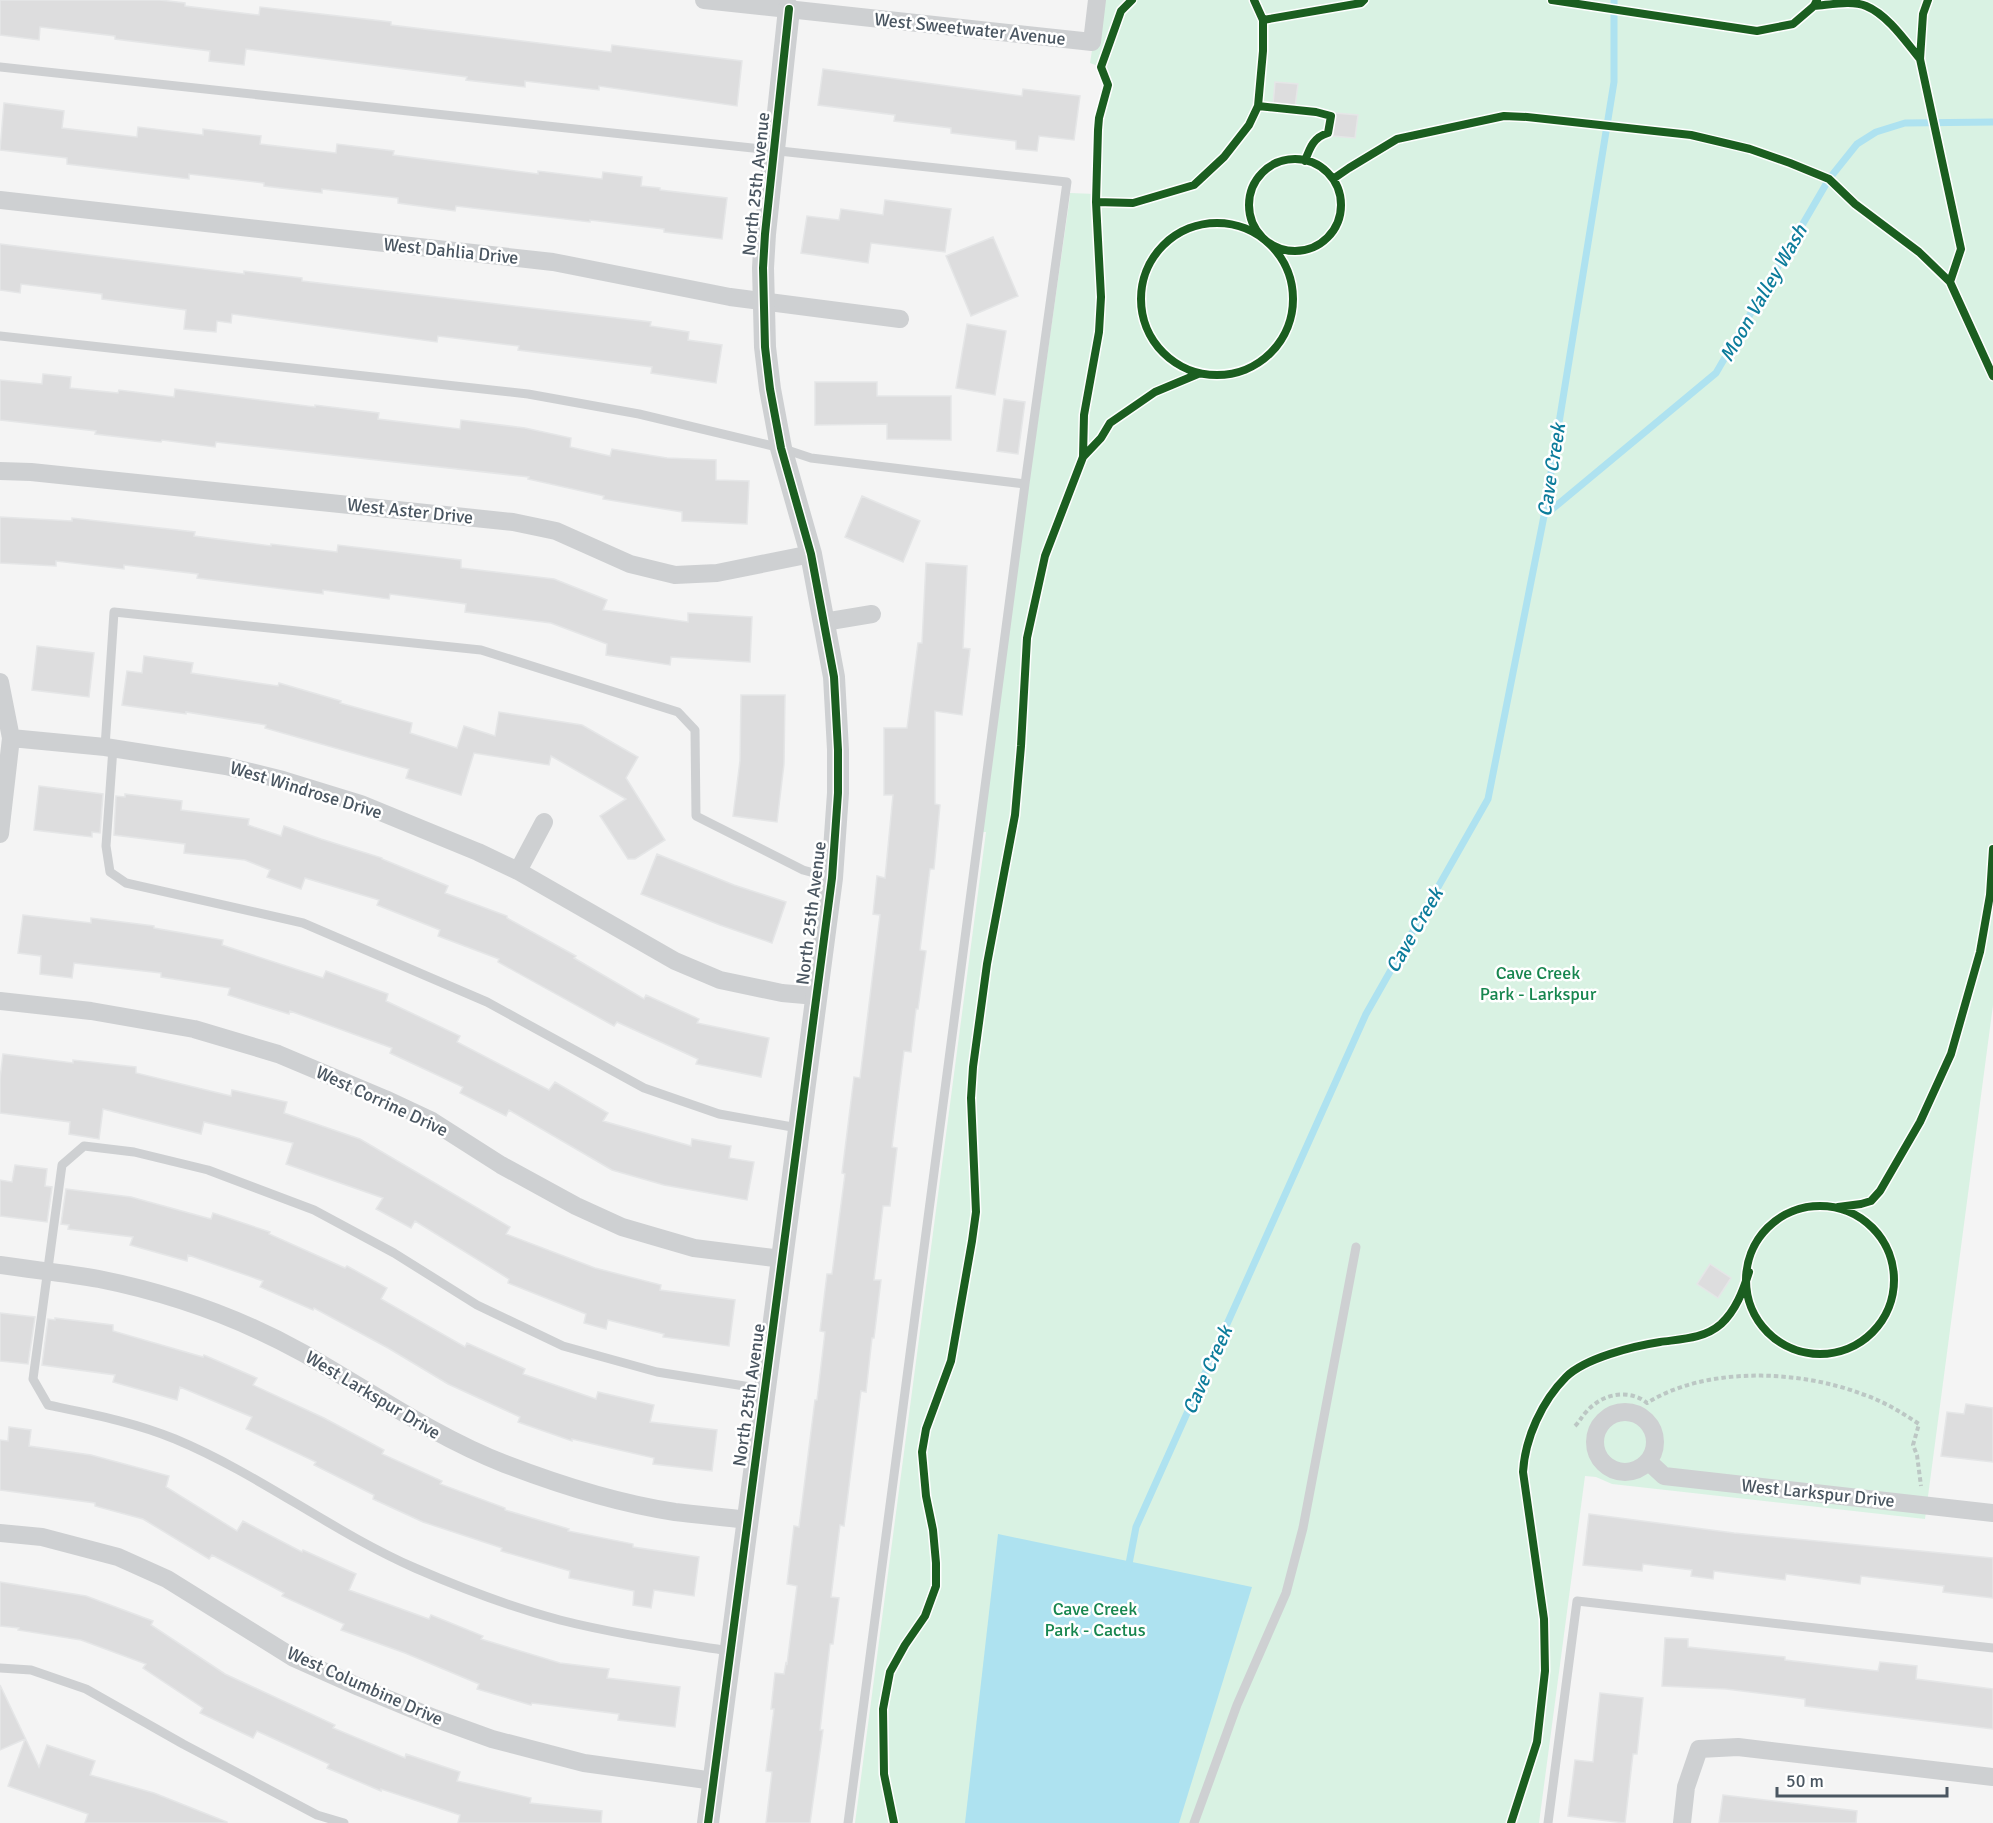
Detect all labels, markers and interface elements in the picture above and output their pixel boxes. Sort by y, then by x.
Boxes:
street label: West Sweetwater Avenue [873,8,1067,50]
street label: North 25th Avenue [738,111,774,257]
water label: Moon Valley Wash [1714,219,1813,366]
street label: West Dahlia Drive [382,233,520,269]
water label: Cave Creek [1532,420,1572,519]
street label: West Aster Drive [346,493,474,529]
street label: West Windrose Drive [227,756,385,824]
street label: North 25th Avenue [791,840,831,986]
water label: Cave Creek [1380,882,1450,977]
park label: Cave Creek Park - Larkspur [1480,962,1597,1005]
street label: West Corrine Drive [312,1061,452,1141]
water label: Cave Creek [1177,1320,1239,1418]
street label: North 25th Avenue [728,1322,770,1468]
street label: West Larkspur Drive [301,1346,445,1444]
street label: West Larkspur Drive [1740,1474,1896,1512]
park label: Cave Creek Park - Cactus [1044,1598,1146,1641]
street label: West Columbine Drive [284,1642,446,1730]
scale bar [1777,1760,1946,1798]
text: 50 m [1786,1770,1824,1792]

